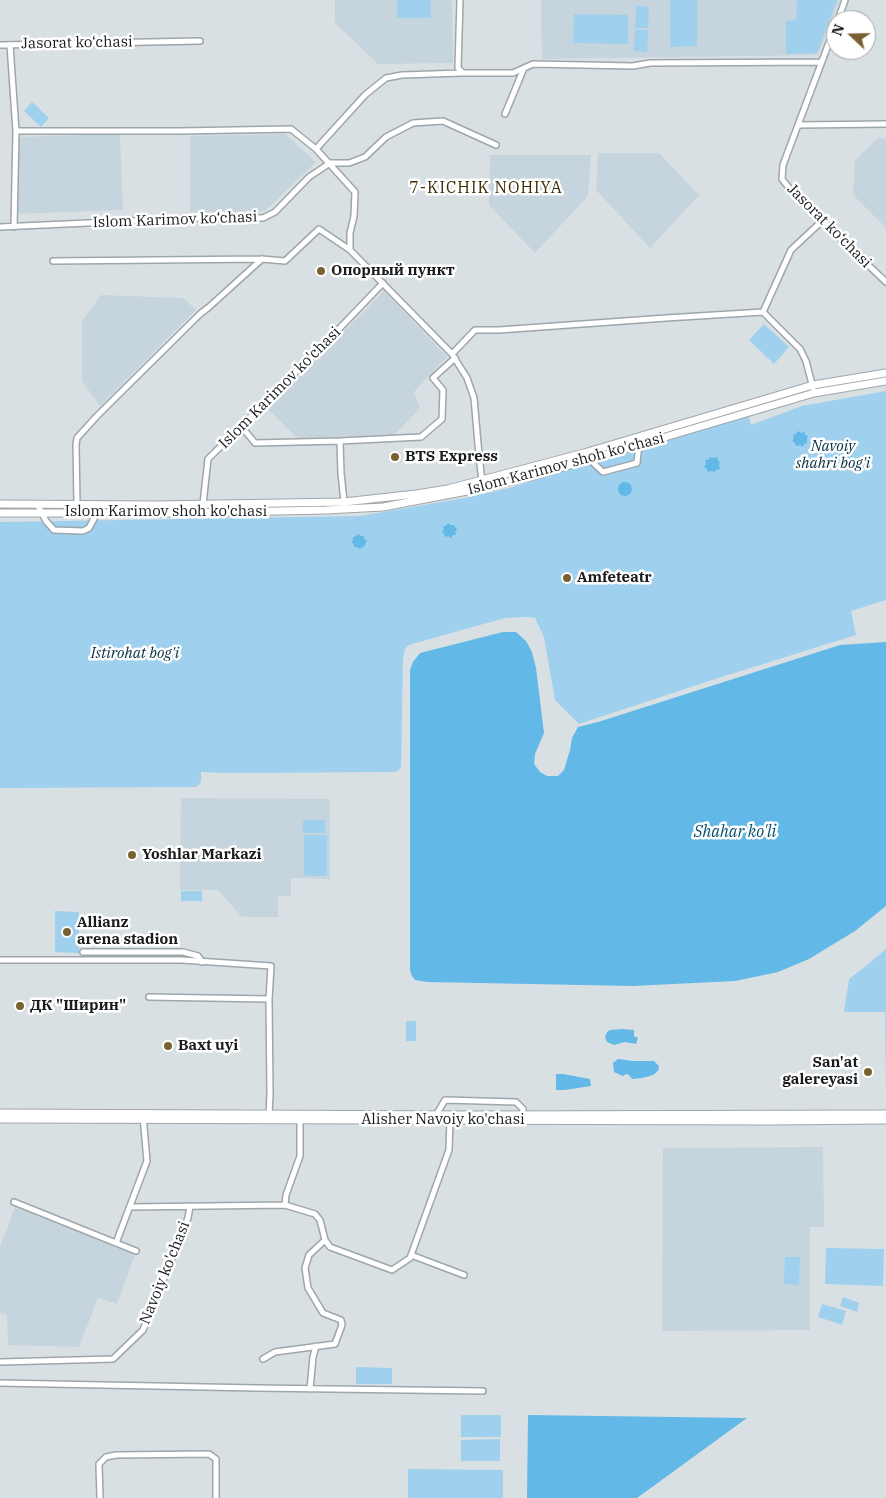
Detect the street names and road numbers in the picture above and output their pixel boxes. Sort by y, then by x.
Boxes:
street label: Jasorat ko‘chasi [21,33,133,53]
street label: Jasorat ko‘chasi [783,180,875,272]
street label: Islom Karimov ko‘chasi [92,208,258,232]
street label: Islom Karimov ko'chasi [215,323,345,453]
street label: Islom Karimov shoh ko'chasi [466,429,666,499]
street label: Islom Karimov shoh ko'chasi [65,503,267,521]
street label: Alisher Navoiy ko'chasi [361,1111,525,1129]
street label: Navoiy ko'chasi [136,1219,194,1327]

